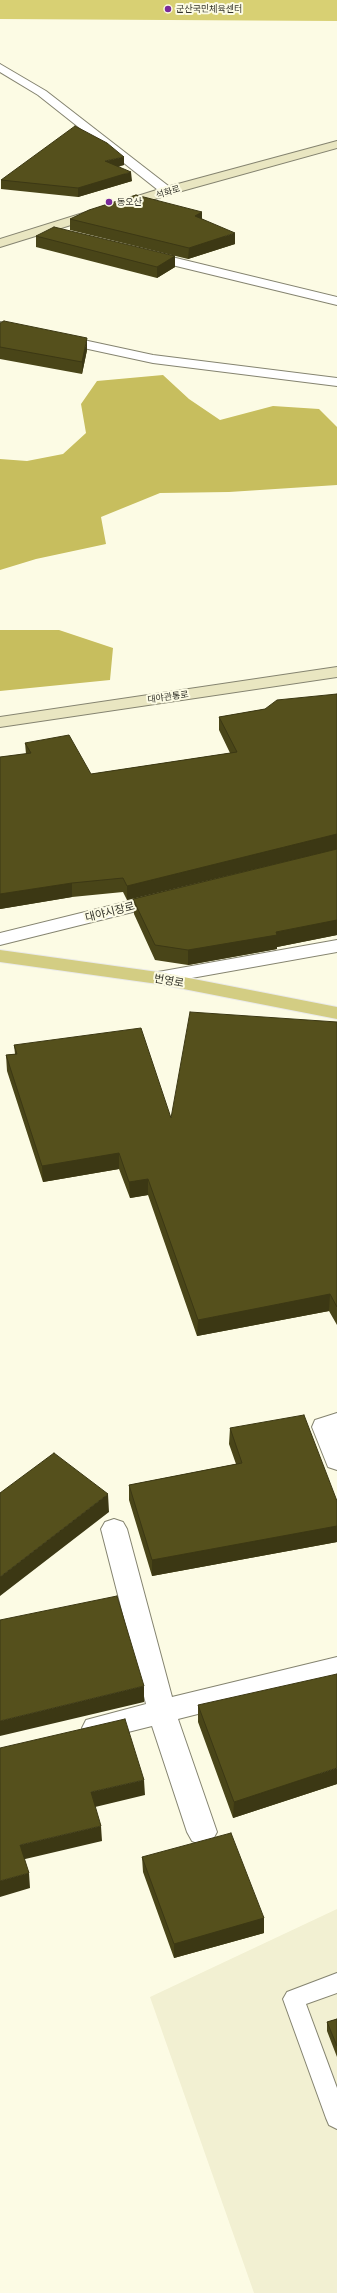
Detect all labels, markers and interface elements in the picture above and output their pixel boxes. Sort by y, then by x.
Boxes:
marker: 군산국민체육센터 [163,4,173,14]
place label: 군산국민체육센터 [176,4,242,14]
street label: 석화로 [155,183,181,201]
marker: 동오산 [104,197,114,207]
place label: 동오산 [117,197,142,207]
street label: 대야관통로 [147,689,189,705]
street label: 대야시장로 [84,899,136,925]
street label: 번영로 [153,972,185,990]

